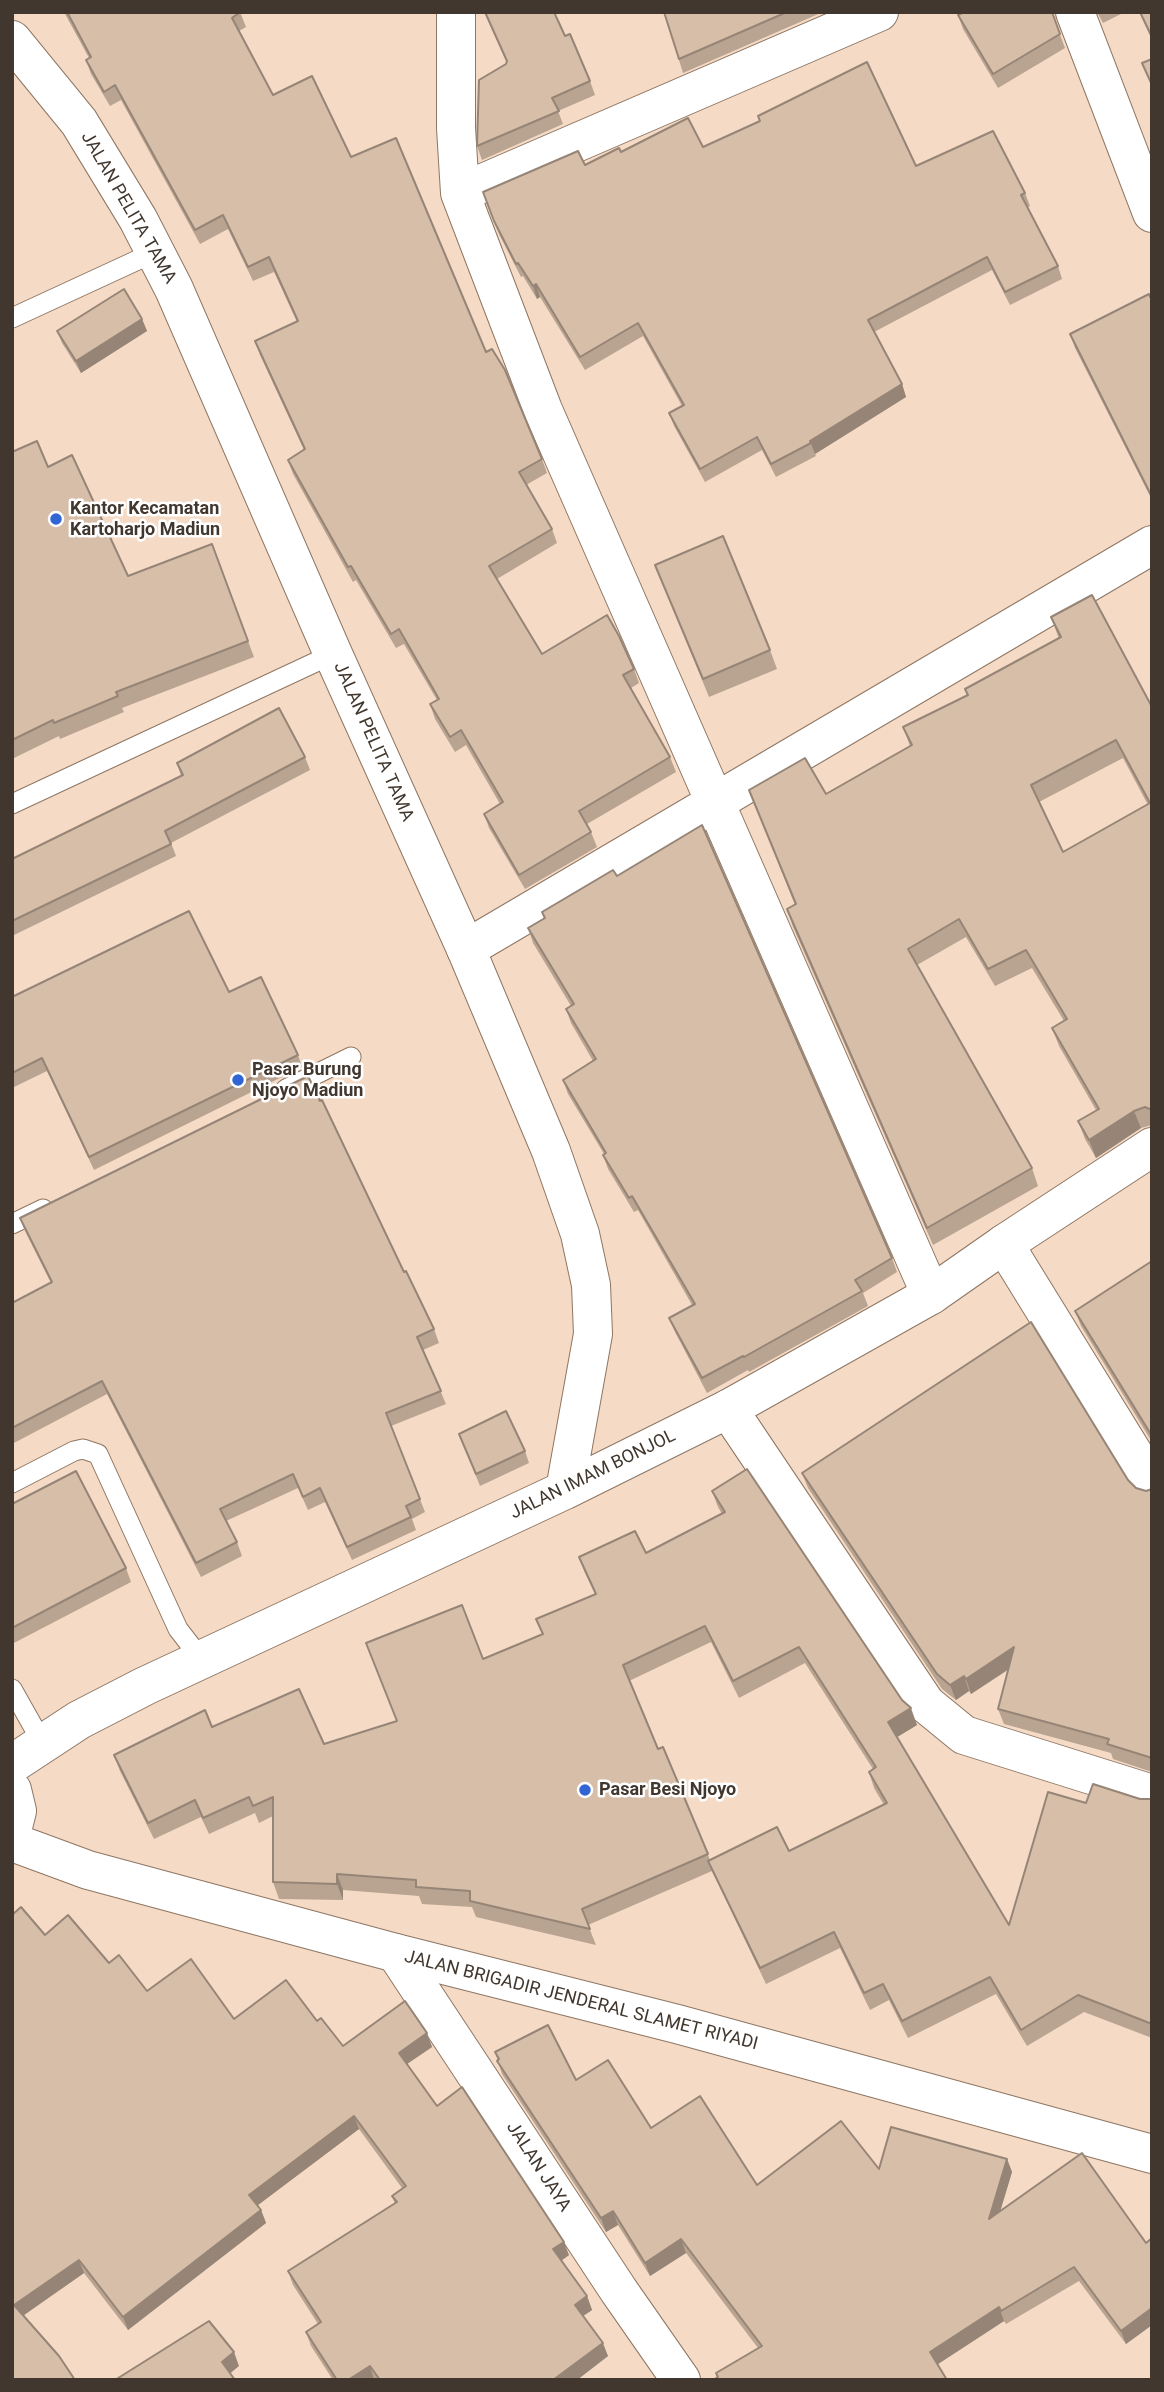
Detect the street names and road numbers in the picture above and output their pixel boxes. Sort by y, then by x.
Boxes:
street label: JALAN PELITA TAMA [76,128,180,288]
street label: JALAN PELITA TAMA [328,659,418,825]
street label: JALAN IMAM BONJOL [507,1426,679,1524]
street label: JALAN BRIGADIR JENDERAL SLAMET RIYADI [402,1947,760,2055]
street label: JALAN JAYA [501,2118,575,2216]

